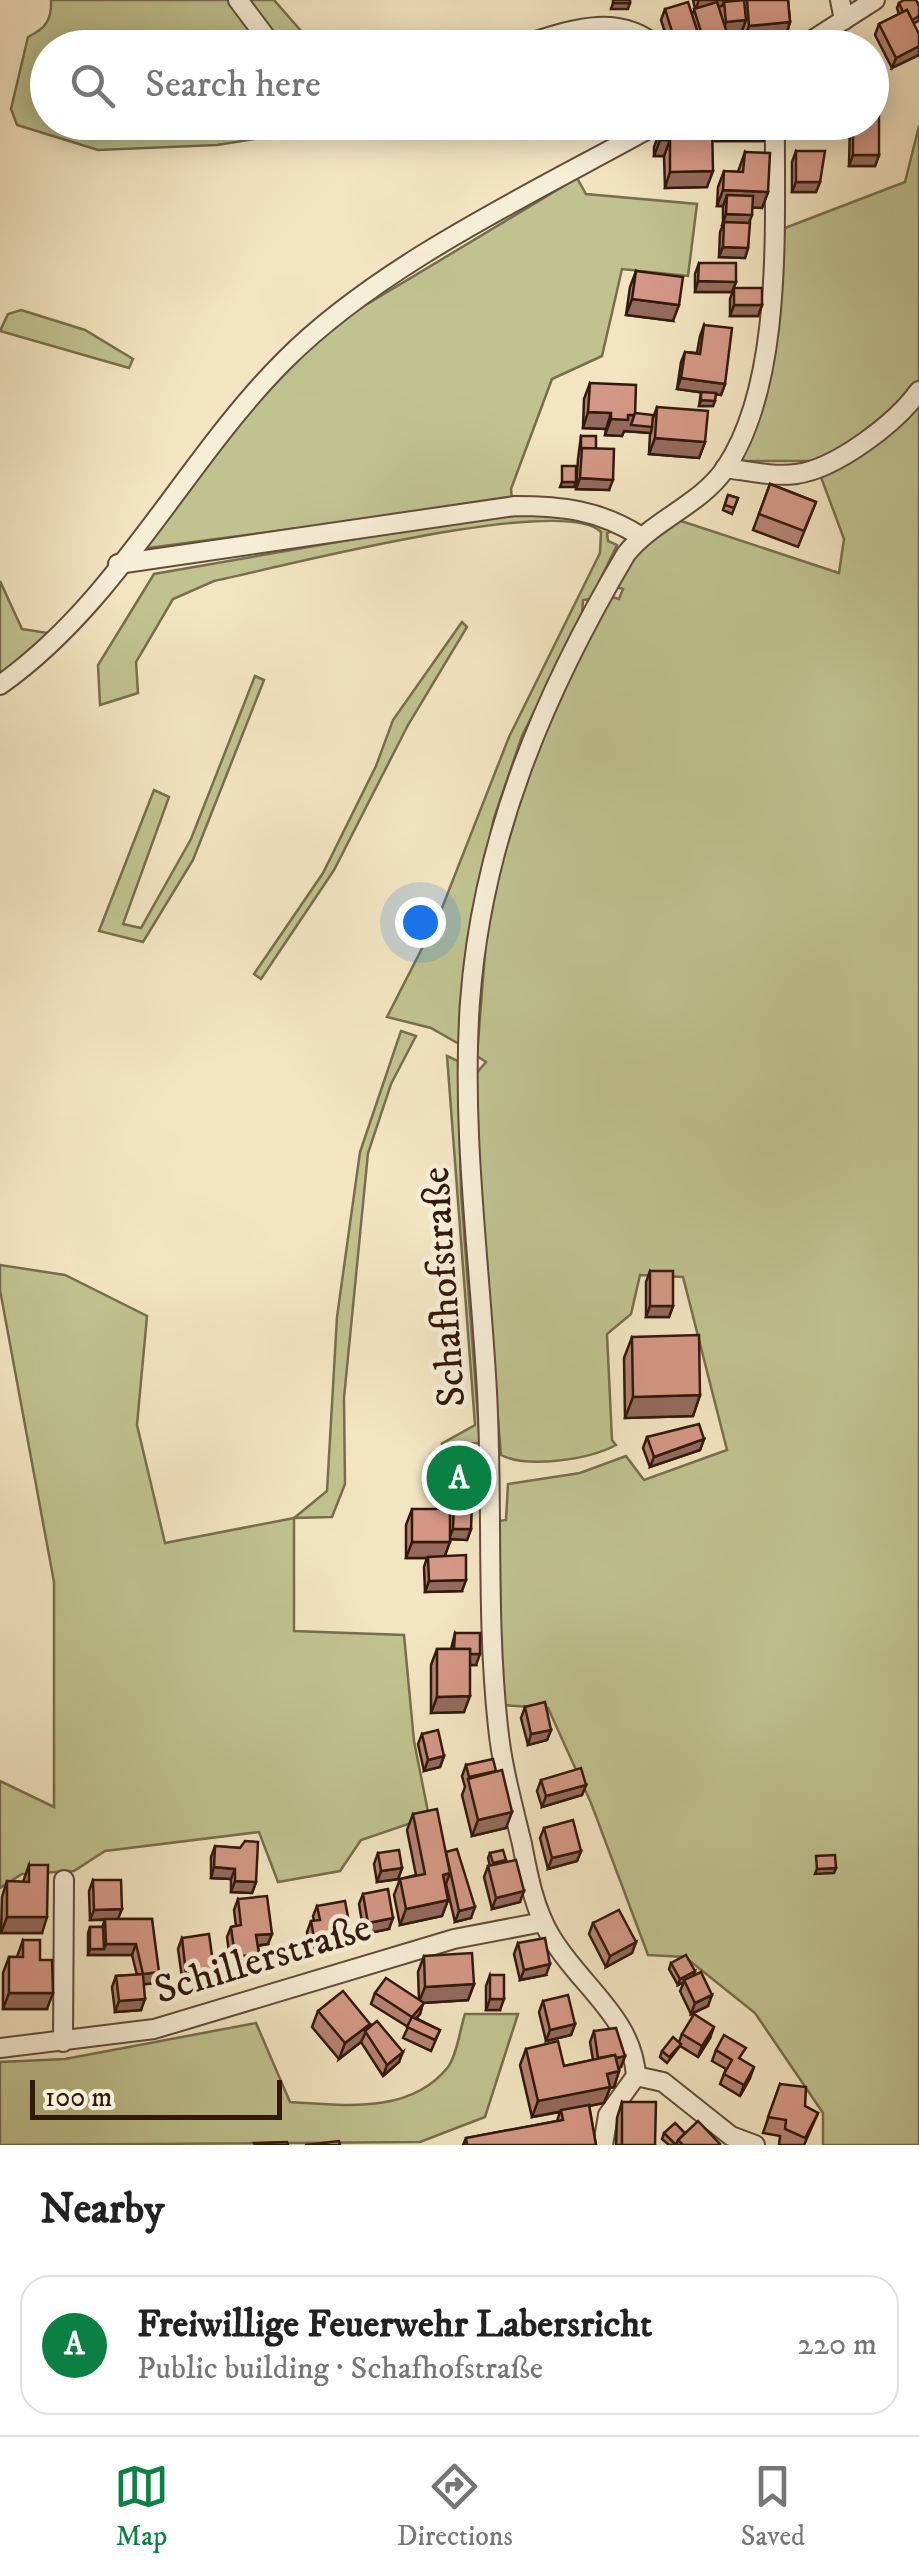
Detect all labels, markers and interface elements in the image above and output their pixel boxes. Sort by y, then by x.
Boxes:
search box [30,30,889,140]
icon: search [65,58,120,113]
text: Search here [145,61,321,109]
your location [395,897,446,948]
street label: Schafhofstraße [412,1165,478,1409]
pin: A [426,1440,492,1516]
street label: Schillerstraße [149,1903,377,2017]
scale bar [30,2075,282,2120]
text: 100 m [45,2080,112,2115]
text: Nearby [40,2184,164,2236]
text: Freiwillige Feuerwehr Labersricht [137,2301,652,2349]
text: A [64,2325,85,2365]
text: 220 m [797,2325,877,2365]
text: Public building · Schafhofstraße [137,2349,543,2389]
tab: Map [114,2459,169,2554]
tab: Directions [397,2459,513,2554]
tab: Saved [741,2459,805,2554]

